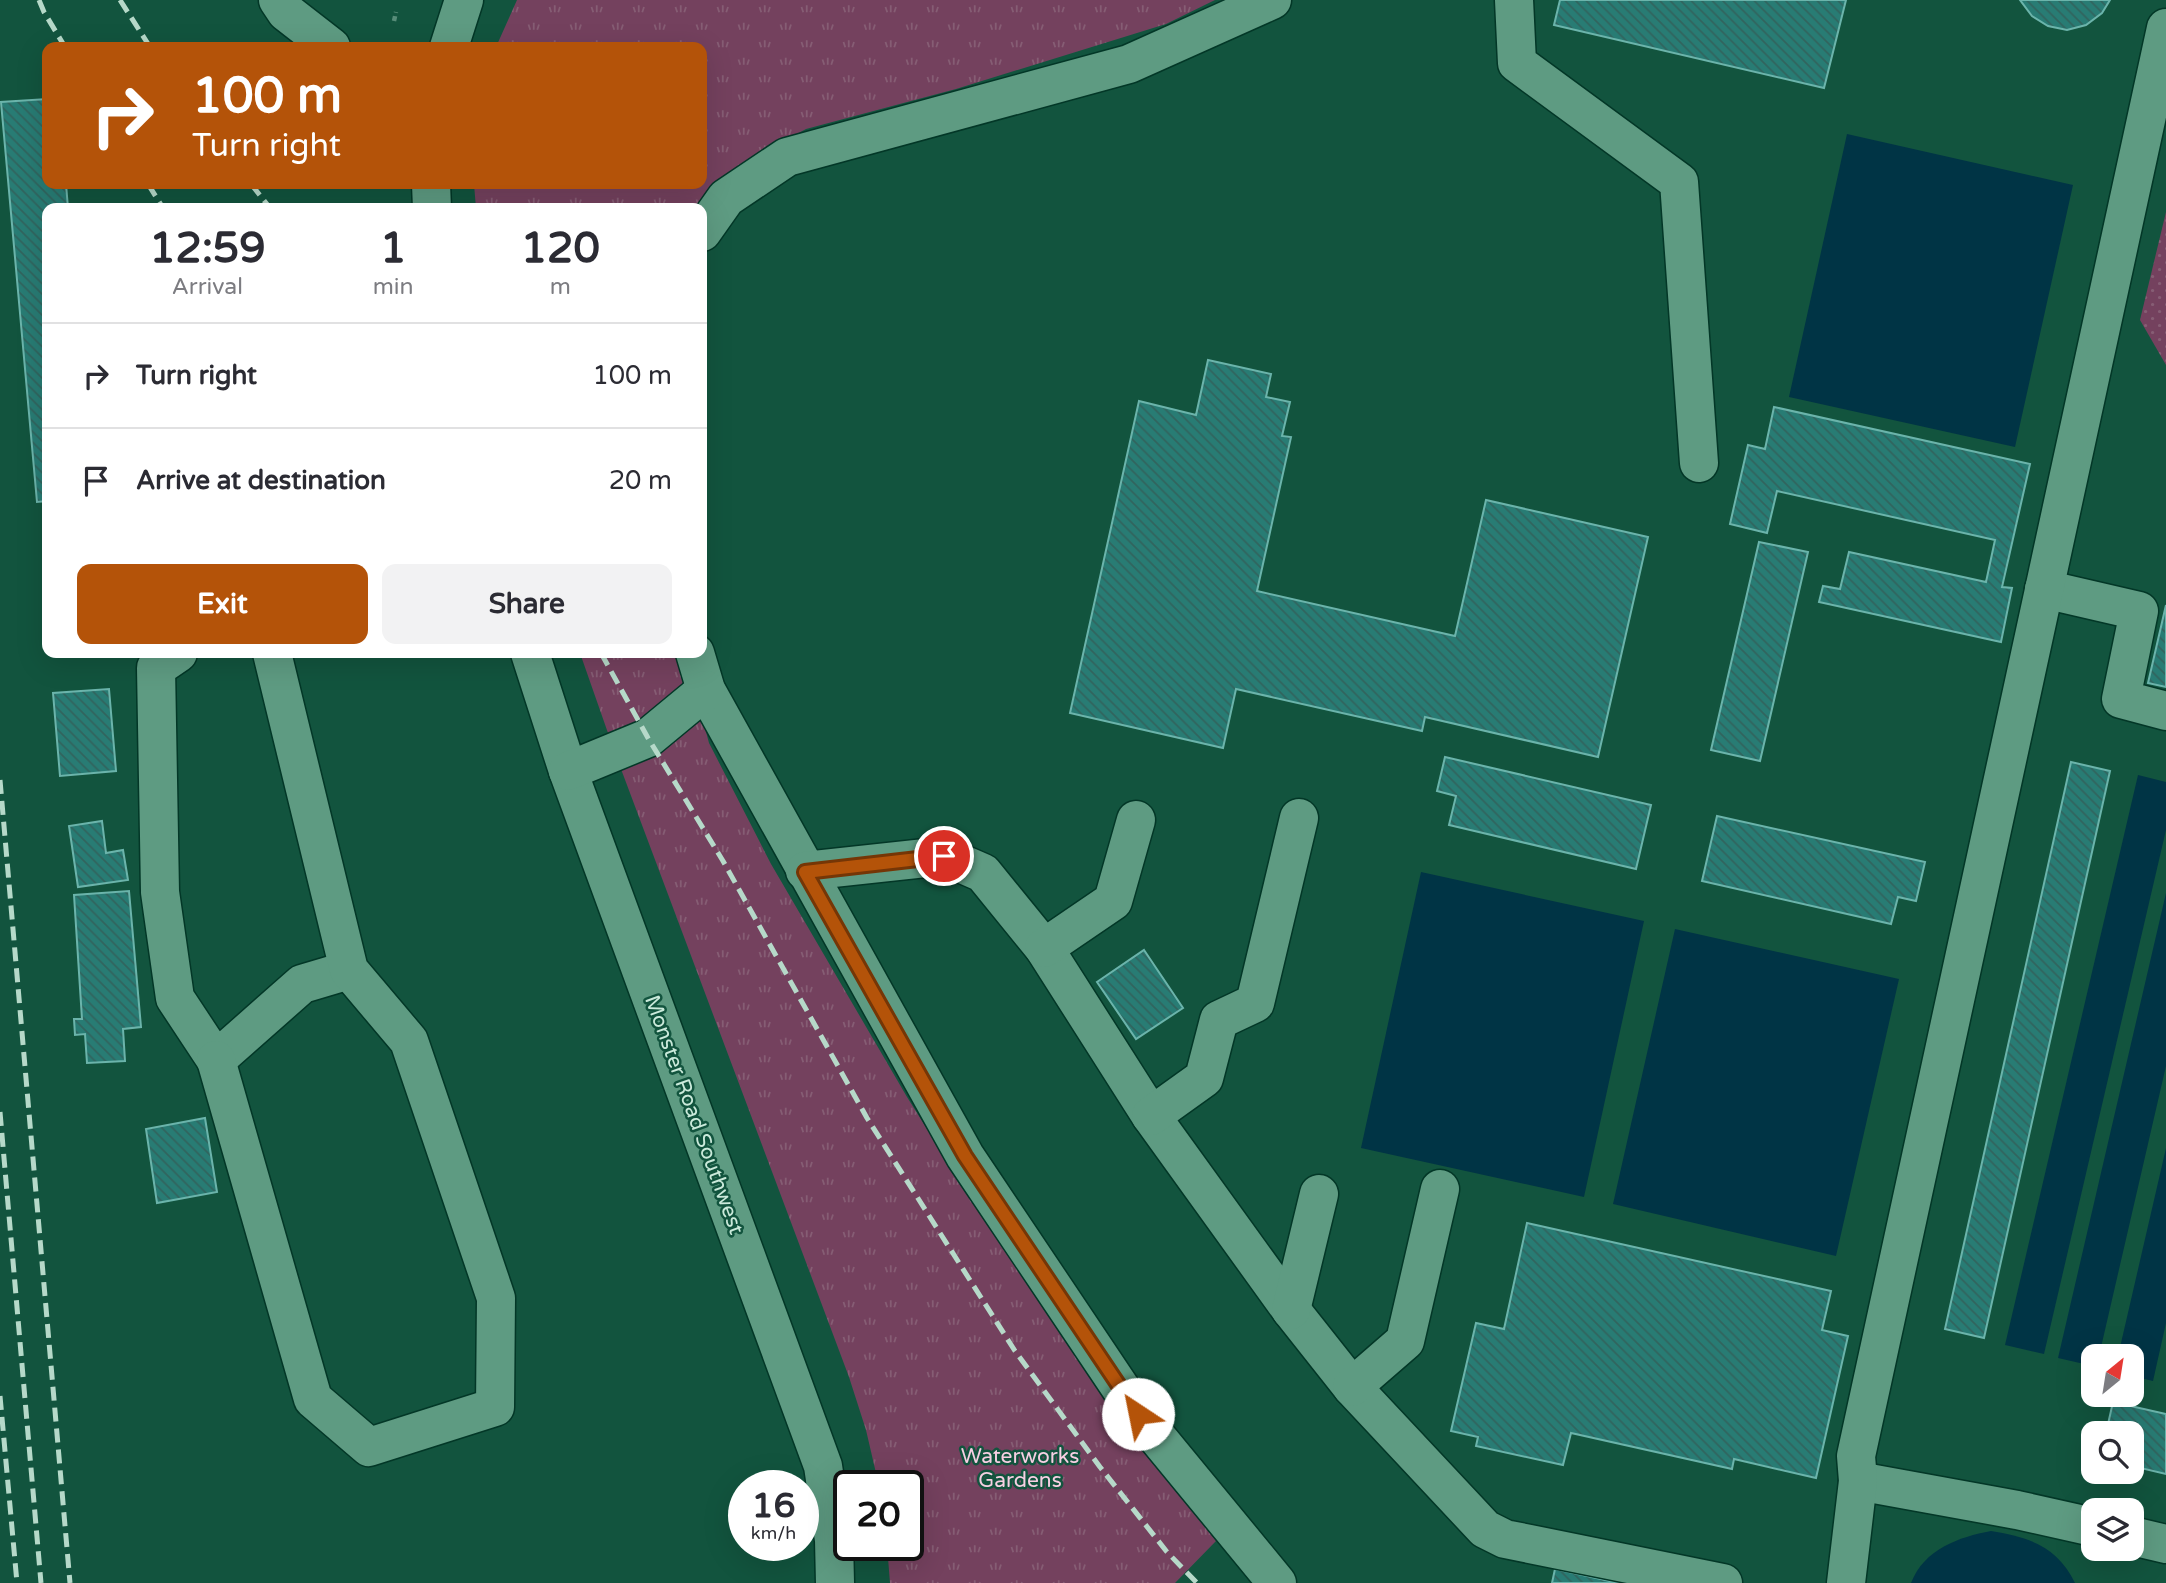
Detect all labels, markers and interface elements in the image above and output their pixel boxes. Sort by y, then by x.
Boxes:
text: 100 m [192,67,342,126]
icon: right [77,70,168,161]
text: Turn right [192,127,341,165]
text: 12:59 [149,223,266,274]
text: 1 [380,223,406,274]
text: 120 [521,223,600,274]
text: Arrival [172,273,243,301]
text: min [373,273,414,301]
text: m [550,273,571,301]
icon: right [77,357,115,395]
text: Turn right [136,360,257,391]
text: 100 m [592,360,672,391]
icon: arrive [77,462,115,500]
text: Arrive at destination [136,465,386,496]
text: 20 m [609,465,672,496]
button: Exit [77,564,368,644]
button: Share [382,564,672,644]
pin [914,826,974,886]
icon: arrive [925,837,963,875]
street label: Monster Road Southwest [639,992,749,1238]
north arrow [2081,1344,2144,1407]
map controls [2081,1344,2144,1561]
position arrow [1101,1377,1175,1451]
button: search [2081,1421,2144,1484]
park label: Waterworks Gardens [961,1444,1079,1493]
speed limit sign: 20 [833,1470,924,1561]
text: 16 [752,1485,795,1527]
button: layers [2081,1498,2144,1561]
text: km/h [751,1522,796,1544]

